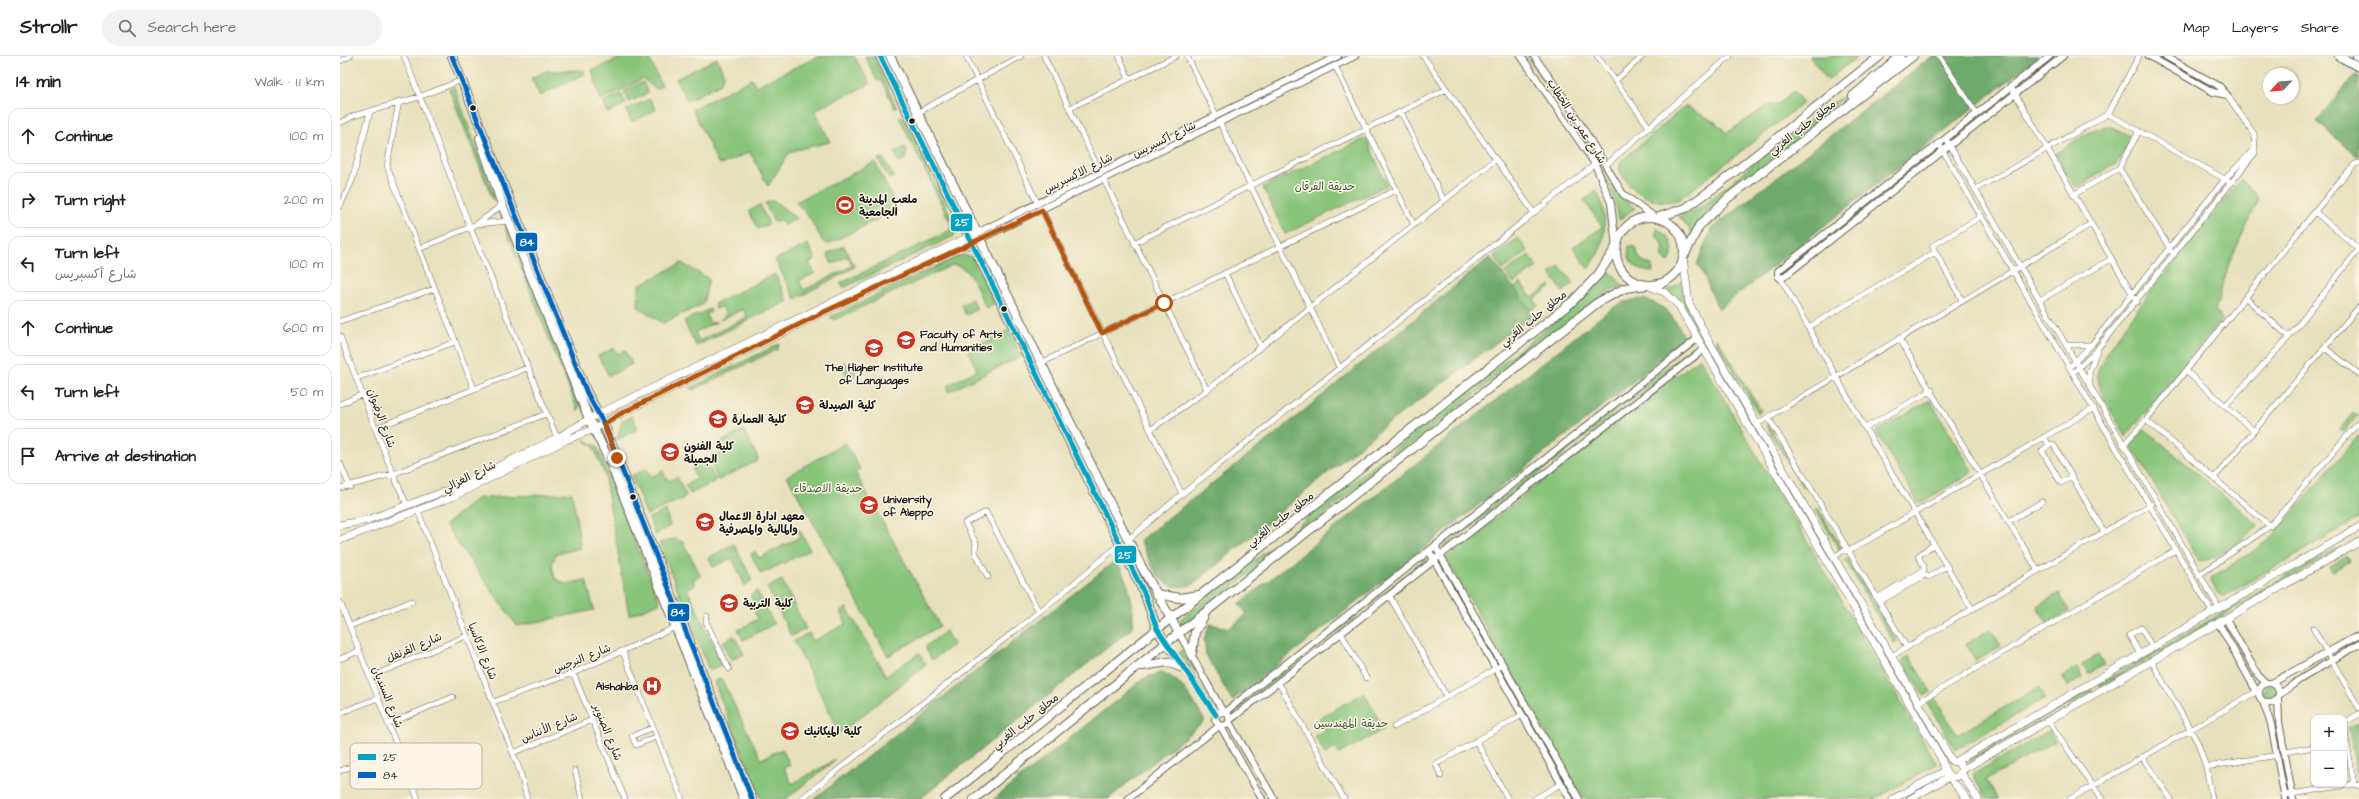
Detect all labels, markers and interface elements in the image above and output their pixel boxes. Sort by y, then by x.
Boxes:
search box [102,10,382,46]
text: Strollr [20,14,78,41]
icon: search [116,17,138,39]
text: Search here [148,17,236,38]
text: Map [2183,18,2210,38]
text: Layers [2232,18,2279,38]
text: Share [2301,18,2339,38]
north arrow [2263,68,2299,104]
text: 14 min [16,70,61,94]
text: Walk · 1.1 km [254,73,324,91]
street label: شارع عمر بن الخطاب [1543,76,1610,167]
street label: محلق حلب الغربي [1765,96,1841,161]
unlabelled marker [468,103,478,113]
unlabelled marker [907,116,917,126]
street label: شارع أكسبريس [1130,118,1199,162]
icon: ahead [17,125,39,147]
text: Continue [55,126,113,147]
text: 100 m [290,127,323,145]
street label: شارع الاكسبريس [1041,150,1116,198]
park label: حديقة الفرقان [1295,179,1355,194]
icon: right [17,189,39,211]
text: Turn right [55,190,126,211]
text: 200 m [284,191,323,209]
place label: ملعب المدينة الجامعية [859,192,918,220]
sports icon: ملعب المدينة الجامعية [834,194,856,216]
line badge: 25 [950,213,973,232]
text: 25 [954,215,969,230]
line badge: 84 [515,232,538,252]
text: 84 [520,235,535,250]
text: Turn left [55,243,119,264]
icon: left [17,253,39,275]
text: 100 m [290,255,323,273]
text: شارع أكسبريس [55,265,136,283]
street label: محلق حلب الغربي [1497,287,1572,352]
route start [1155,294,1173,312]
unlabelled marker [999,304,1009,314]
icon: ahead [17,317,39,339]
text: Continue [55,318,113,339]
text: 600 m [283,319,323,337]
place label: Faculty of Arts and Humanities [919,327,1003,355]
school or university icon: Faculty of Arts and Humanities [895,329,917,351]
school or university icon: The Higher Institute of Languages [863,337,885,359]
place label: The Higher Institute of Languages [824,360,923,390]
icon: left [17,381,39,403]
text: Turn left [55,382,119,403]
text: 50 m [290,383,323,401]
street label: شارع الرضوان [363,386,399,450]
school or university icon: كلية الصيدلة [794,394,816,416]
place label: كلية الصيدلة [819,398,876,413]
school or university icon: كلية العمارة [707,408,729,430]
place label: كلية العمارة [732,412,786,427]
place label: كلية الفنون الجميلة [684,439,734,467]
school or university icon: كلية الفنون الجميلة [659,441,681,463]
icon: arrive [17,445,39,467]
text: Arrive at destination [55,446,196,467]
route end [608,449,626,467]
street label: شارع الغزالي [440,457,500,499]
park label: حديقة الاصدقاء [793,481,863,496]
street label: محلق حلب الغربي [1243,488,1319,553]
unlabelled marker [628,492,638,502]
place label: University of Aleppo [882,492,934,521]
school or university icon: University of Aleppo [858,494,880,516]
place label: معهد ادارة الاعمال والمالية والمصرفية [719,509,805,537]
school or university icon: معهد ادارة الاعمال والمالية والمصرفية [694,511,716,533]
line badge: 25 [1114,545,1137,564]
text: 25 [1117,548,1132,563]
school or university icon: كلية التربية [718,592,740,614]
place label: كلية التربية [743,596,793,611]
line badge: 84 [667,603,690,622]
text: 84 [671,605,686,620]
street label: شارع الاكاسيا [463,620,501,682]
street label: شارع القرنفل [384,629,444,667]
street label: شارع النرجس [551,640,614,678]
street label: شارع السنديان [367,664,407,731]
hospital icon: Alshahba [641,675,663,697]
place label: Alshahba [595,679,638,694]
street label: محلق حلب الغربي [989,690,1064,755]
street label: شارع الصنوبر [588,701,626,763]
street label: شارع الأنناس [519,709,580,747]
map controls [2311,715,2347,787]
button: + [2311,715,2347,751]
park label: حديقة المهندسين [1314,716,1388,731]
school or university icon: كلية الميكانيك [779,720,801,742]
place label: كلية الميكانيك [804,724,862,739]
legend [350,743,482,789]
text: 25 [383,750,397,765]
button: − [2311,751,2347,787]
text: 84 [383,768,398,783]

